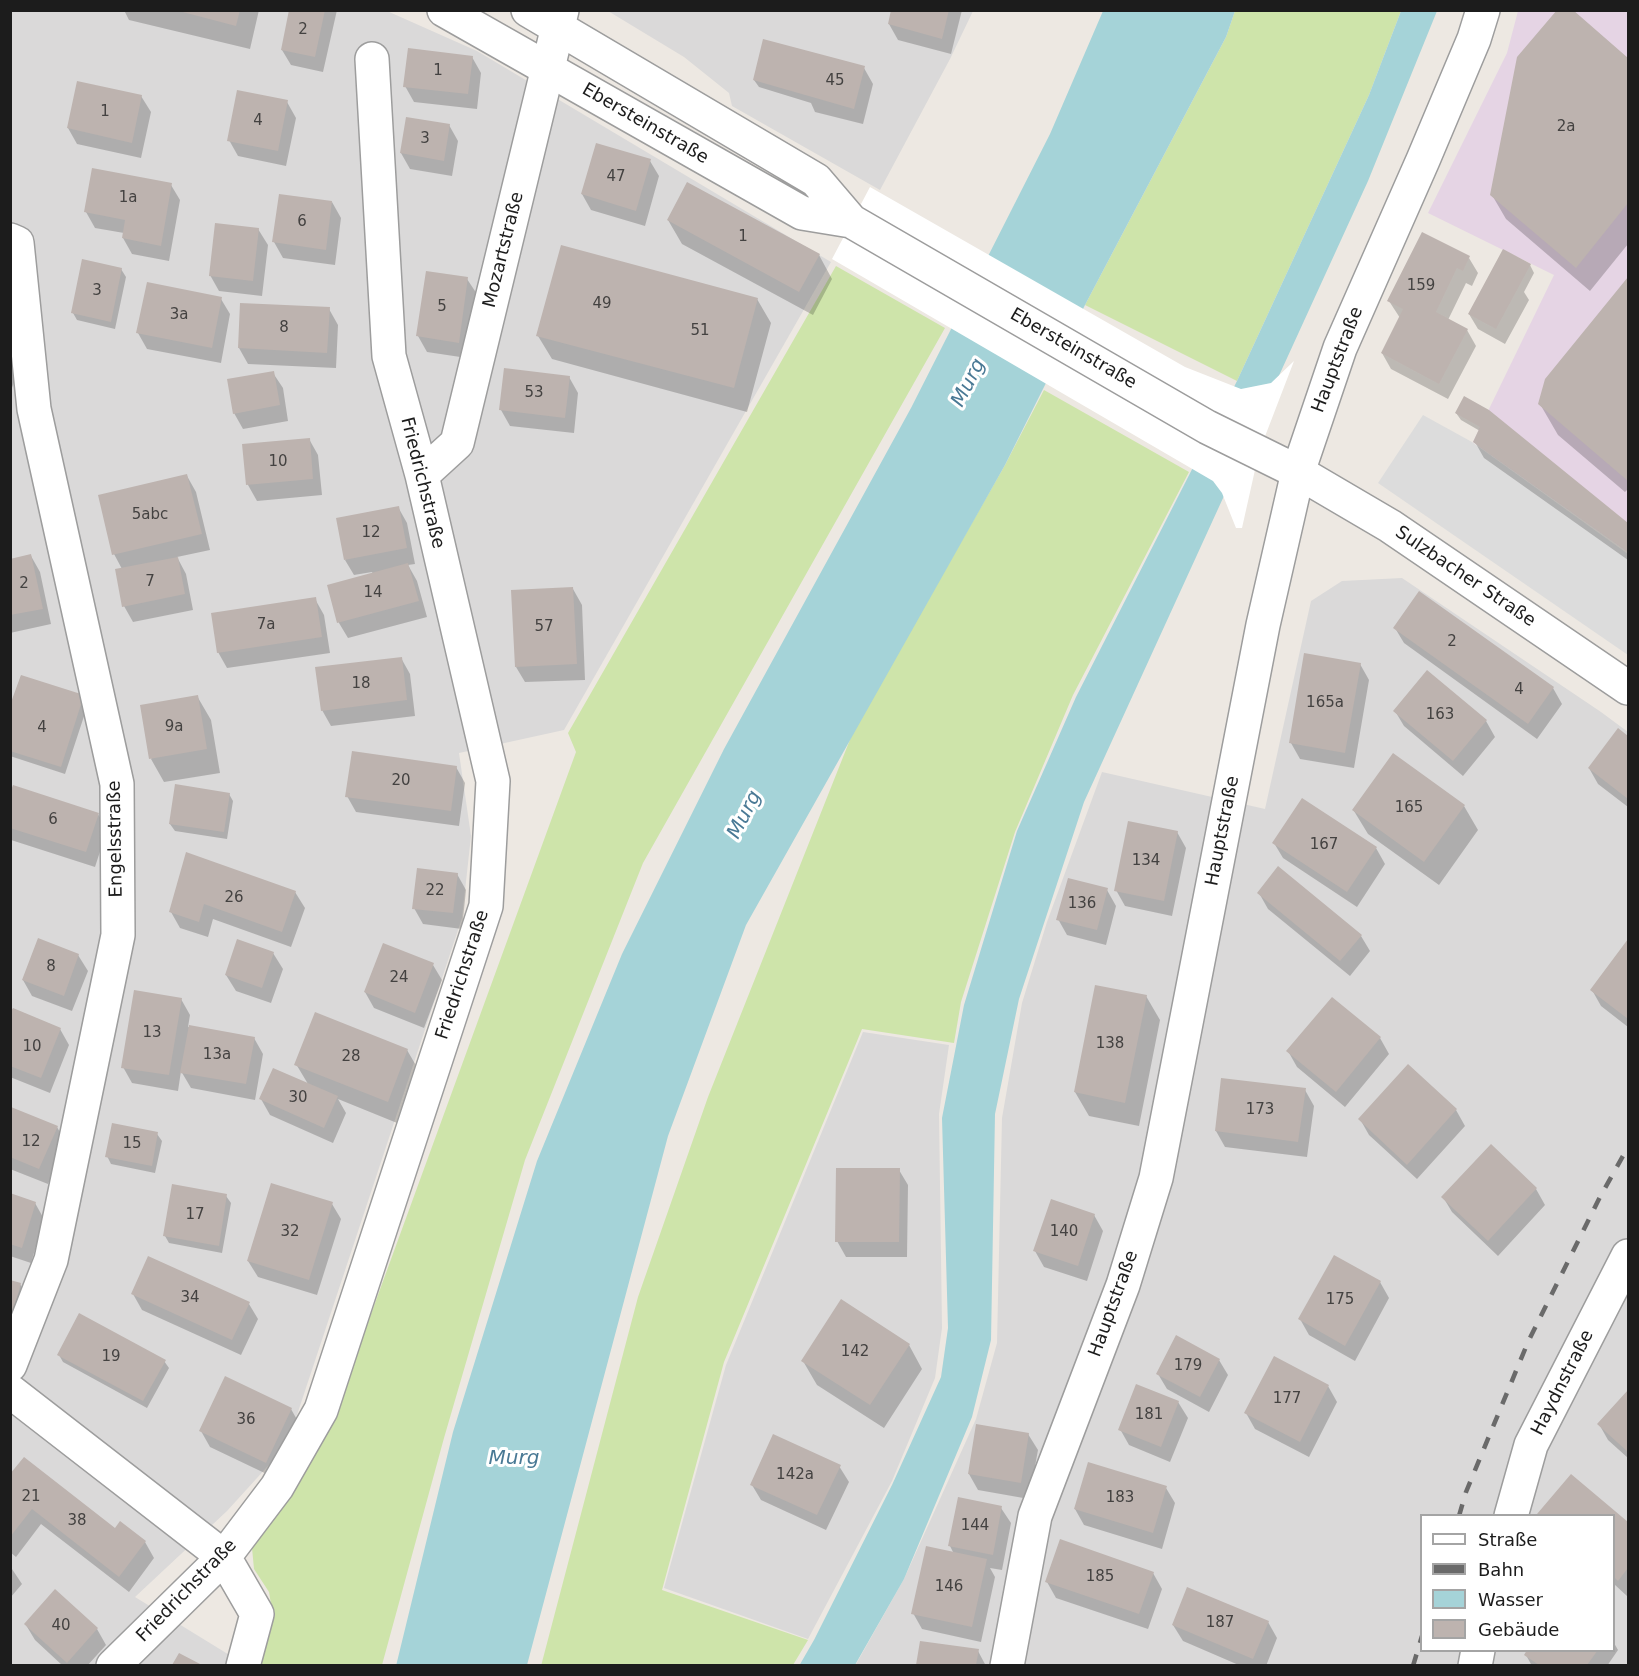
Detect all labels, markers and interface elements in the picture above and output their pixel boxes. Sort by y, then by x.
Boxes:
house number: 2 [298,21,308,39]
house number: 1 [433,62,443,80]
house number: 45 [825,72,845,90]
street label: Ebersteinstraße [578,79,712,169]
house number: 1 [100,103,110,121]
house number: 4 [253,112,263,130]
house number: 2a [1557,118,1575,136]
house number: 3 [420,130,430,148]
house number: 47 [606,168,626,186]
house number: 1a [119,189,137,207]
street label: Mozartstraße [479,190,529,310]
house number: 6 [297,213,307,231]
house number: 1 [738,228,748,246]
house number: 159 [1407,277,1435,295]
house number: 3 [92,282,102,300]
house number: 49 [592,295,612,313]
house number: 5 [437,298,447,316]
street label: Ebersteinstraße [1006,304,1140,394]
street label: Hauptstraße [1308,304,1368,416]
house number: 3a [170,306,188,324]
house number: 8 [279,319,289,337]
house number: 51 [690,322,710,340]
water label: Murg [947,355,991,411]
house number: 53 [524,384,544,402]
street label: Friedrichstraße [395,415,449,551]
house number: 10 [268,453,288,471]
house number: 5abc [132,506,168,524]
street label: Sulzbacher Straße [1391,522,1539,632]
house number: 12 [361,524,381,542]
house number: 7 [145,573,155,591]
house number: 2 [19,575,29,593]
house number: 14 [363,584,383,602]
house number: 7a [257,616,275,634]
house number: 57 [534,618,554,636]
house number: 2 [1447,633,1457,651]
house number: 18 [351,675,371,693]
house number: 4 [1514,681,1524,699]
house number: 165a [1306,694,1344,712]
house number: 163 [1426,706,1454,724]
house number: 9a [165,718,183,736]
house number: 4 [37,719,47,737]
house number: 20 [391,772,411,790]
street label: Hauptstraße [1202,774,1244,888]
street label: Engelsstraße [104,780,128,898]
water label: Murg [723,787,767,843]
house number: 165 [1395,799,1423,817]
house number: 6 [48,811,58,829]
house number: 167 [1310,836,1338,854]
house number: 134 [1132,852,1160,870]
house number: 22 [425,882,445,900]
house number: 26 [224,889,244,907]
house number: 136 [1068,895,1096,913]
street label: Friedrichstraße [432,907,494,1043]
house number: 8 [46,958,56,976]
house number: 24 [389,969,409,987]
house number: 13 [142,1024,162,1042]
house number: 138 [1096,1035,1124,1053]
house number: 10 [22,1038,42,1056]
house number: 13a [203,1046,231,1064]
house number: 28 [341,1048,361,1066]
house number: 30 [288,1089,308,1107]
house number: 173 [1246,1101,1274,1119]
house number: 12 [21,1133,41,1151]
house number: 15 [122,1135,142,1153]
house number: 17 [185,1206,205,1224]
house number: 32 [280,1223,300,1241]
house number: 140 [1050,1223,1078,1241]
street label: Hauptstraße [1085,1248,1143,1360]
house number: 34 [180,1289,200,1307]
house number: 175 [1326,1291,1354,1309]
street label: Haydnstraße [1527,1327,1599,1439]
house number: 142 [841,1343,869,1361]
house number: 19 [101,1348,121,1366]
house number: 179 [1174,1357,1202,1375]
house number: 177 [1273,1390,1301,1408]
house number: 181 [1135,1406,1163,1424]
house number: 36 [236,1411,256,1429]
water label: Murg [489,1447,539,1471]
house number: 142a [776,1466,814,1484]
house number: 21 [21,1488,41,1506]
house number: 183 [1106,1489,1134,1507]
house number: 38 [67,1512,87,1530]
legend [1420,1514,1615,1652]
house number: 144 [961,1517,989,1535]
text: Straße [1478,1529,1537,1550]
street label: Friedrichstraße [132,1535,242,1647]
text: Bahn [1478,1559,1524,1580]
house number: 185 [1086,1568,1114,1586]
house number: 146 [935,1578,963,1596]
text: Wasser [1478,1589,1543,1610]
house number: 187 [1206,1614,1234,1632]
house number: 40 [51,1617,71,1635]
text: Gebäude [1478,1619,1559,1640]

